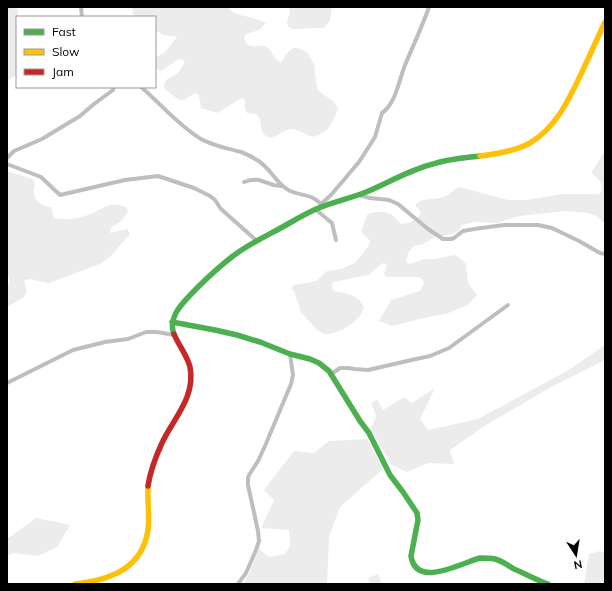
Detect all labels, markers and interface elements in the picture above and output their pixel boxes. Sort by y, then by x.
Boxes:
legend [16,16,156,88]
text: Fast [52,24,76,39]
text: Slow [52,44,80,59]
text: Jam [52,64,74,79]
north arrow [556,535,596,575]
text: N [573,557,584,572]

